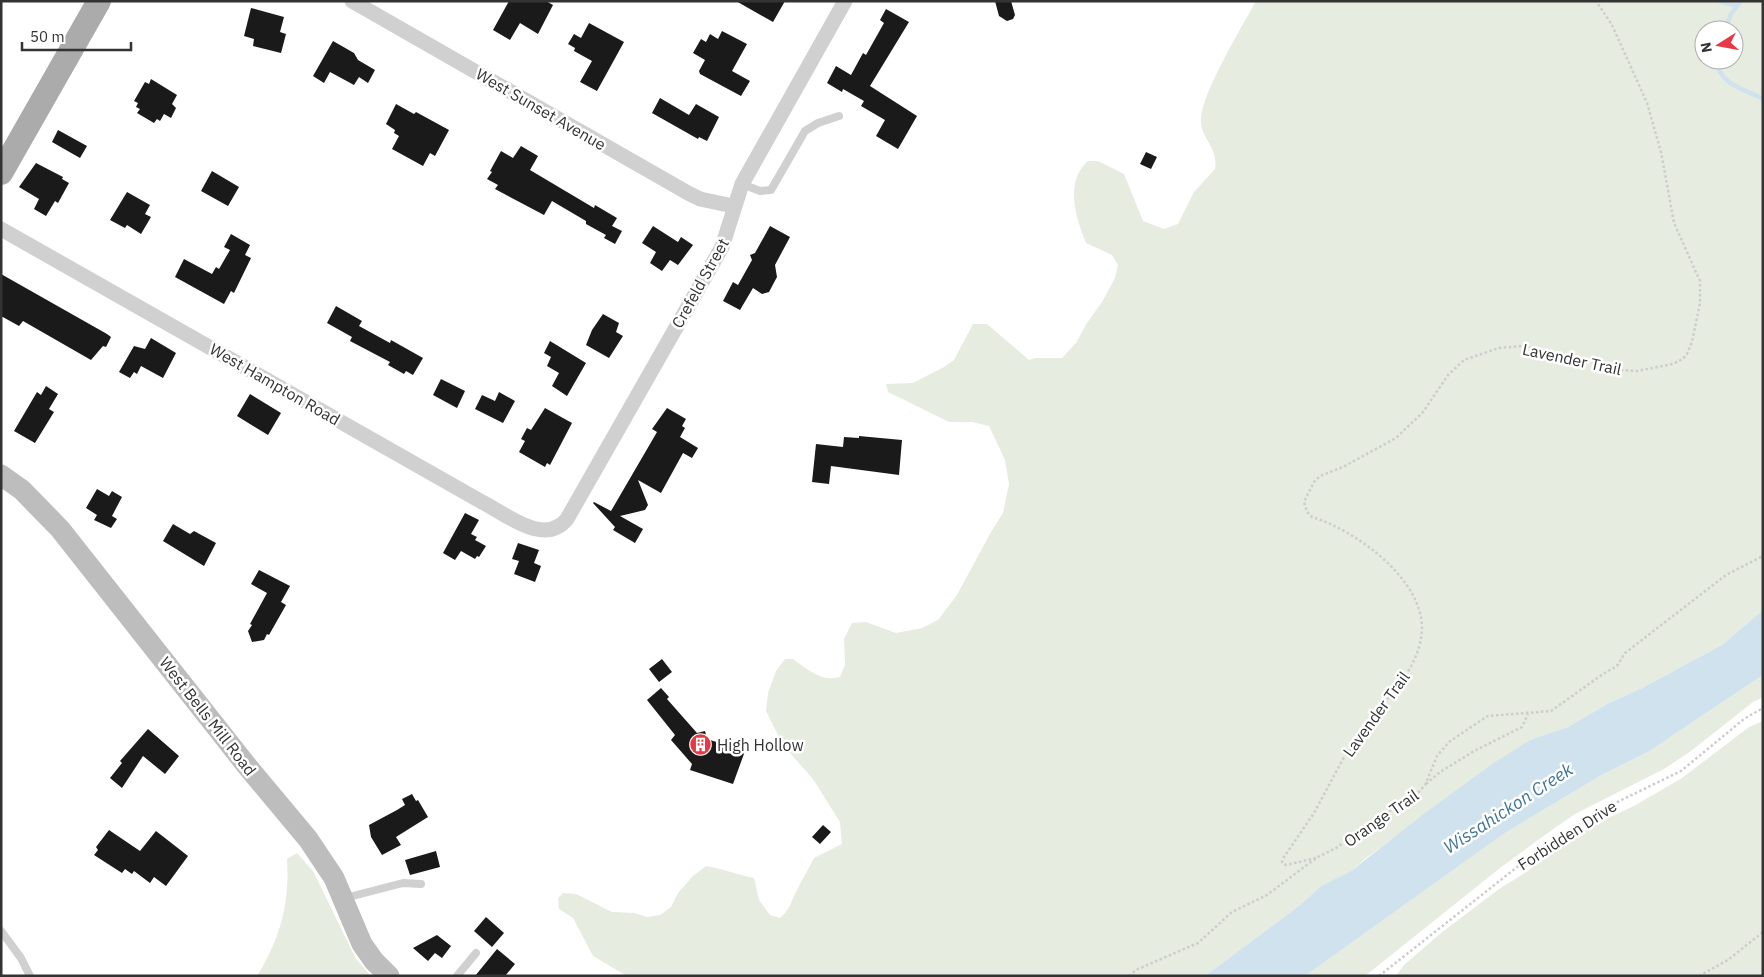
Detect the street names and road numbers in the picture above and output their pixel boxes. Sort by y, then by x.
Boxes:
street label: West Sunset Avenue [472,64,610,154]
street label: Crefeld Street [667,235,733,331]
street label: West Hampton Road [206,339,344,429]
street label: Lavender Trail [1521,339,1623,379]
street label: West Bells Mill Road [155,653,261,779]
street label: Lavender Trail [1338,667,1414,761]
street label: Orange Trail [1340,785,1422,851]
street label: Forbidden Drive [1514,795,1620,874]

